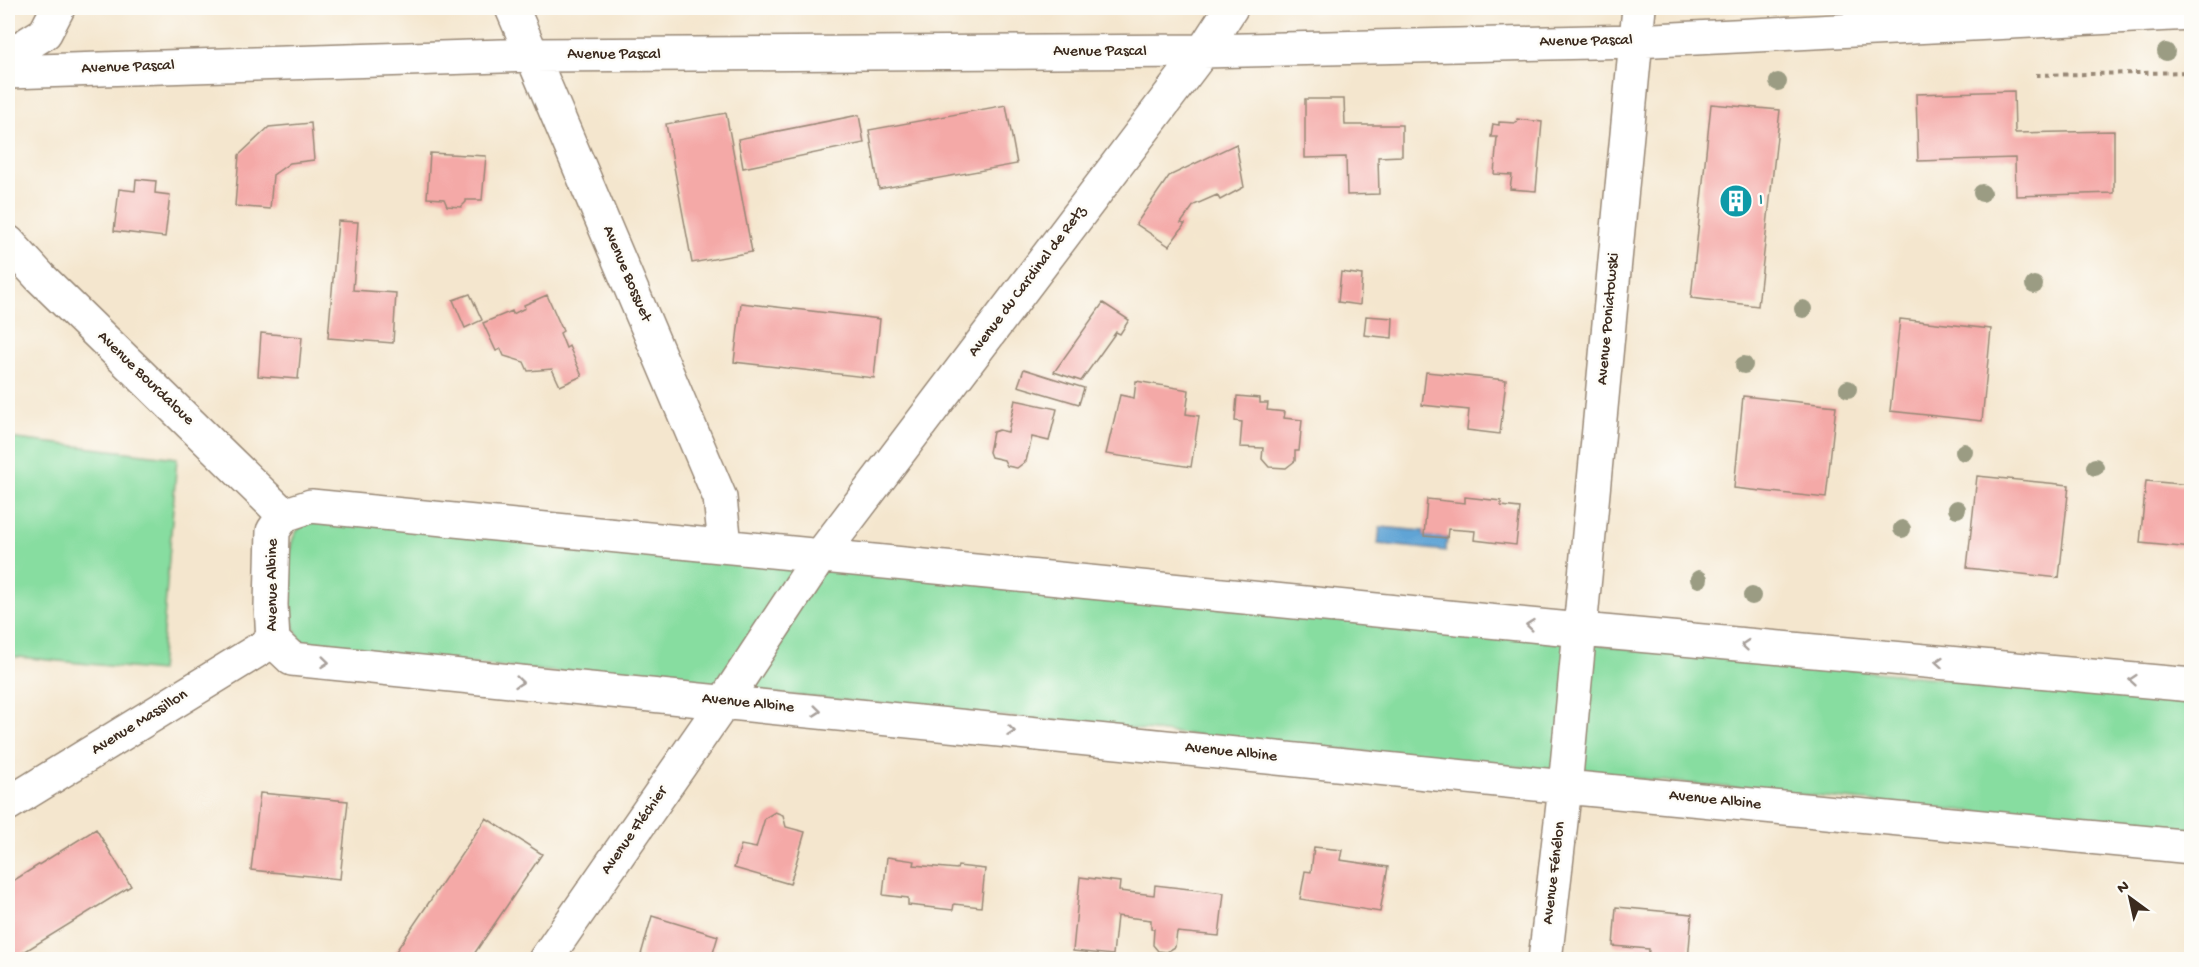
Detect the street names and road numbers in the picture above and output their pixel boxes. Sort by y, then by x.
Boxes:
street label: Avenue Pascal [1539,32,1633,52]
street label: Avenue Pascal [1053,43,1147,62]
street label: Avenue Pascal [567,46,661,65]
street label: Avenue Pascal [81,57,175,79]
street label: Avenue du Cardinal de Retz [965,202,1092,361]
street label: Avenue Bossuet [597,223,655,326]
street label: Avenue Poniatowski [1594,252,1624,386]
street label: Avenue Bourdaloue [93,328,198,431]
street label: Avenue Albine [264,538,283,631]
street label: Avenue Massillon [88,686,192,760]
street label: Avenue Albine [701,690,796,718]
street label: Avenue Albine [1184,739,1279,767]
street label: Avenue Fléchier [598,782,673,879]
street label: Avenue Albine [1668,787,1763,815]
street label: Avenue Fénélon [1539,820,1571,926]

